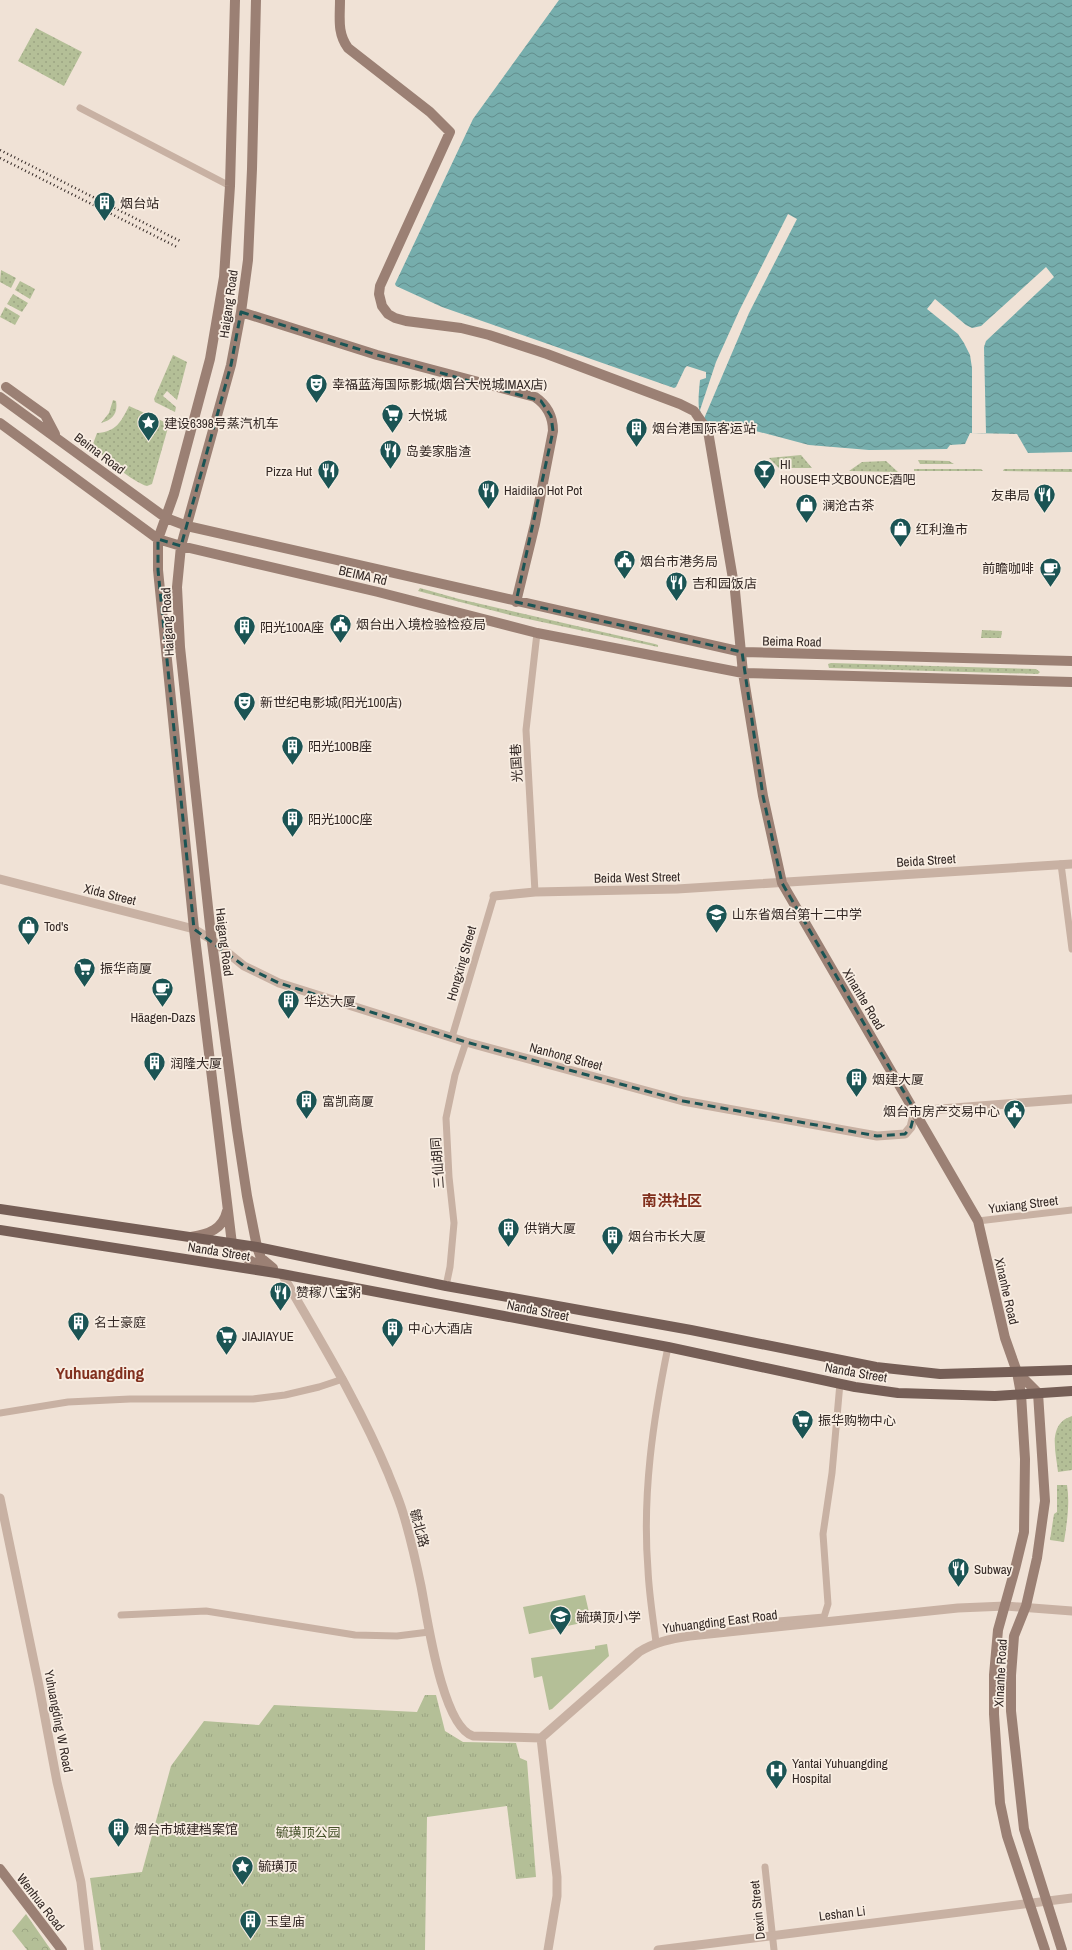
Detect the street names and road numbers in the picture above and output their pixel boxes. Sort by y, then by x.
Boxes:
street label: Haigang Road [215,269,242,339]
street label: Beima Road [71,429,129,478]
street label: BEIMA Rd [337,562,389,589]
street label: Haigang Road [157,587,178,657]
street label: Beima Road [762,632,822,651]
street label: 光国巷 [507,743,526,783]
street label: Beida Street [896,850,956,871]
street label: Beida West Street [594,868,680,887]
street label: Xida Street [82,880,138,909]
street label: Haigang Road [212,907,237,977]
street label: Hongxing Street [443,924,480,1003]
street label: Xinanhe Road [839,966,888,1033]
street label: Nanhong Street [528,1039,604,1074]
street label: 三仙胡同 [427,1136,448,1190]
street label: Yuxiang Street [987,1192,1059,1217]
street label: Nanda Street [187,1238,251,1265]
street label: Xinanhe Road [991,1256,1022,1326]
street label: Nanda Street [505,1296,570,1325]
street label: Nanda Street [824,1359,888,1386]
street label: 毓北路 [406,1507,433,1549]
street label: Yuhuangding East Road [662,1606,779,1637]
street label: Xinanhe Road [990,1638,1011,1708]
street label: Yuhuangding W Road [40,1668,77,1774]
street label: Wenhua Road [13,1870,68,1934]
street label: Dexin Street [746,1880,769,1940]
street label: Leshan Li [818,1902,866,1925]

